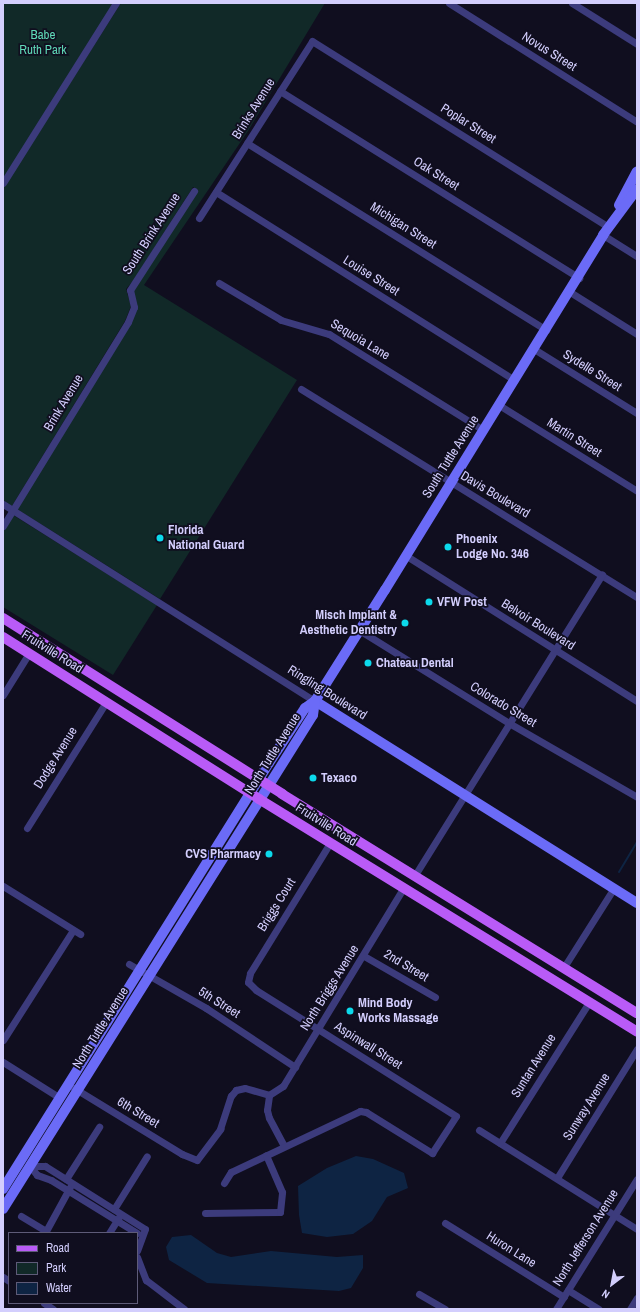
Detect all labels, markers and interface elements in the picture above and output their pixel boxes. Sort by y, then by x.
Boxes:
park label: Babe Ruth Park [19,28,67,59]
street label: Novus Street [519,29,579,75]
street label: Brinks Avenue [229,76,279,142]
street label: Poplar Street [437,101,499,147]
street label: Oak Street [410,154,462,194]
street label: South Brink Avenue [120,190,184,278]
street label: Michigan Street [367,199,439,253]
street label: Louise Street [340,253,402,299]
street label: Sequoia Lane [328,316,392,364]
street label: Sydelle Street [560,347,624,395]
street label: Brink Avenue [41,372,87,434]
street label: South Tuttle Avenue [419,412,483,502]
street label: Martin Street [544,415,604,461]
street label: Davis Boulevard [457,468,533,522]
place label: Florida National Guard [168,523,244,554]
place label: Phoenix Lodge No. 346 [456,532,529,563]
marker: Florida National Guard [155,533,165,543]
marker: Phoenix Lodge No. 346 [443,542,453,552]
place label: VFW Post [437,594,487,610]
street label: Belvoir Boulevard [498,596,578,654]
marker: VFW Post [424,597,434,607]
place label: Misch Implant & Aesthetic Dentistry [300,608,397,639]
marker: Misch Implant & Aesthetic Dentistry [400,618,410,628]
street label: Fruitville Road [18,627,86,677]
place label: Chateau Dental [376,655,454,671]
marker: Chateau Dental [363,658,373,668]
street label: Ringling Boulevard [284,662,370,724]
street label: Colorado Street [467,679,539,731]
street label: North Tuttle Avenue [242,710,304,798]
street label: Dodge Avenue [31,724,81,792]
place label: Texaco [321,770,357,786]
marker: Texaco [308,773,318,783]
street label: Fruitville Road [292,800,360,850]
place label: CVS Pharmacy [185,846,261,862]
marker: CVS Pharmacy [264,849,274,859]
street label: Briggs Court [255,875,299,935]
street label: North Briggs Avenue [297,942,363,1034]
street label: 2nd Street [381,947,431,985]
street label: North Tuttle Avenue [70,984,132,1072]
street label: 5th Street [195,984,243,1022]
place label: Mind Body Works Massage [358,996,438,1027]
marker: Mind Body Works Massage [345,1006,355,1016]
street label: Aspinwall Street [331,1019,405,1073]
street label: Suntan Avenue [508,1031,560,1101]
street label: Sunway Avenue [560,1070,614,1144]
street label: 6th Street [114,1094,162,1132]
street label: North Jefferson Avenue [550,1187,622,1289]
street label: Huron Lane [483,1229,539,1271]
legend [8,1232,138,1304]
text: Road [46,1240,70,1256]
text: Park [46,1260,66,1276]
north arrow [592,1264,632,1304]
text: Water [46,1280,72,1296]
text: N [599,1287,612,1302]

